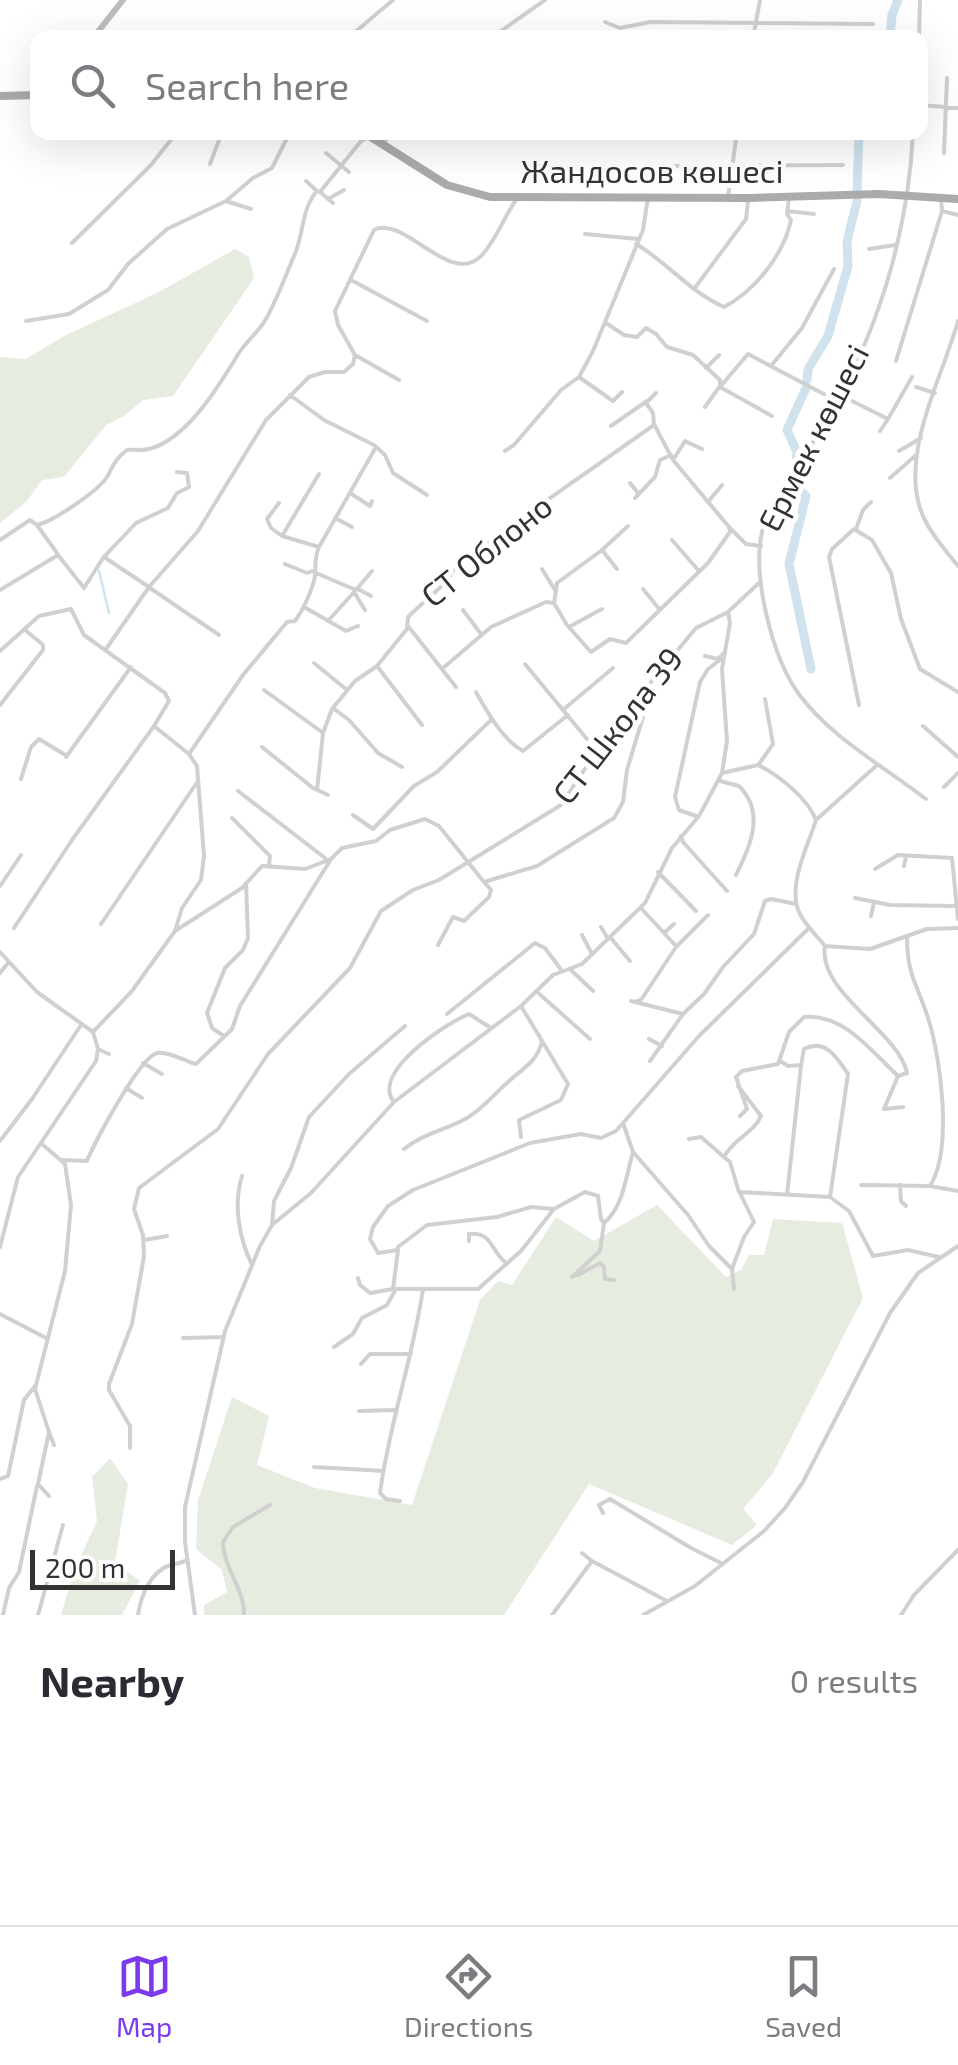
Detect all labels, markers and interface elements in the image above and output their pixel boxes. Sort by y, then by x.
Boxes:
search box [30,30,928,140]
icon: search [65,58,120,113]
text: Search here [145,62,349,108]
street label: Жандосов көшесі [521,151,783,189]
street label: Ермек көшесі [749,338,875,537]
street label: СТ Облоно [413,485,559,614]
street label: СТ Школа 39 [544,639,689,810]
scale bar [30,1545,175,1590]
text: 200 m [45,1550,125,1584]
text: Nearby [40,1655,184,1705]
text: 0 results [790,1661,918,1699]
tab: Map [116,1949,172,2043]
tab: Directions [404,1949,533,2043]
tab: Saved [765,1949,842,2043]

